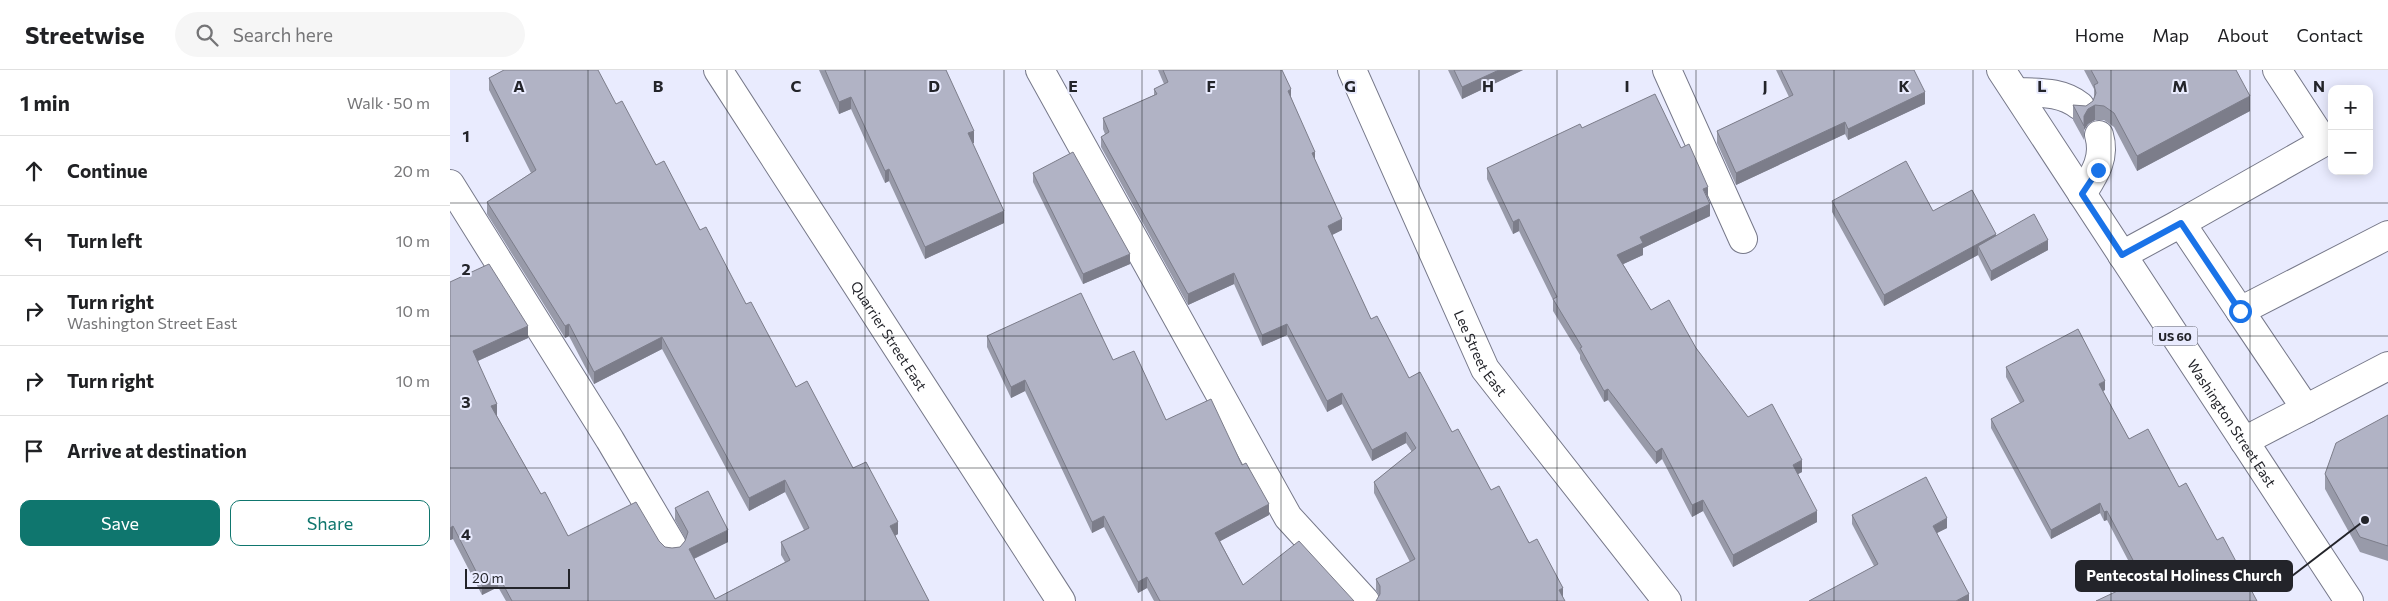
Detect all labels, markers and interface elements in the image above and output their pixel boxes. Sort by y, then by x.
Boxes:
search box [175,12,525,57]
text: Streetwise [25,20,145,49]
icon: search [193,21,221,49]
text: Search here [233,23,333,46]
text: Home [2075,24,2124,46]
text: Map [2152,24,2189,46]
text: About [2217,24,2269,46]
text: Contact [2297,24,2363,46]
text: A [513,76,525,95]
text: B [653,76,664,95]
text: C [791,76,802,95]
text: D [928,76,940,95]
text: E [1068,76,1078,95]
text: F [1206,76,1216,95]
text: G [1344,76,1356,95]
text: H [1482,76,1494,95]
text: I [1624,76,1630,95]
text: J [1762,76,1768,95]
text: K [1898,76,1910,95]
text: L [2037,76,2047,95]
text: M [2172,76,2188,95]
text: N [2313,76,2325,95]
map controls [2328,85,2373,175]
button: + [2328,85,2373,130]
text: 1 min [20,90,70,115]
text: Walk · 50 m [347,93,430,112]
text: 1 [462,126,470,145]
button: − [2328,130,2373,175]
icon: ahead [20,157,48,185]
text: Continue [67,159,147,182]
route end [2087,159,2110,182]
text: 20 m [394,161,430,180]
icon: left [20,227,48,255]
text: Turn left [67,229,142,252]
text: 10 m [396,231,430,250]
text: 2 [461,259,471,278]
street label: Quarrier Street East [848,277,931,394]
text: Turn right [67,290,154,313]
icon: right [20,297,48,325]
route start [2229,300,2252,323]
text: 10 m [396,301,430,320]
street label: Lee Street East [1451,307,1511,399]
text: Washington Street East [67,313,237,332]
road number: US 60 [2152,326,2198,346]
street label: Washington Street East [2184,356,2280,490]
icon: right [20,367,48,395]
text: Turn right [67,369,154,392]
text: 10 m [396,371,430,390]
text: 3 [461,392,471,411]
icon: arrive [20,437,48,465]
text: Arrive at destination [67,439,247,462]
button: Save [20,500,220,546]
button: Share [230,500,430,546]
text: 4 [461,524,471,543]
callout: Pentecostal Holiness Church [2076,561,2292,591]
scale bar [465,566,570,589]
text: Pentecostal Holiness Church [2086,566,2282,584]
text: 20 m [472,569,504,586]

